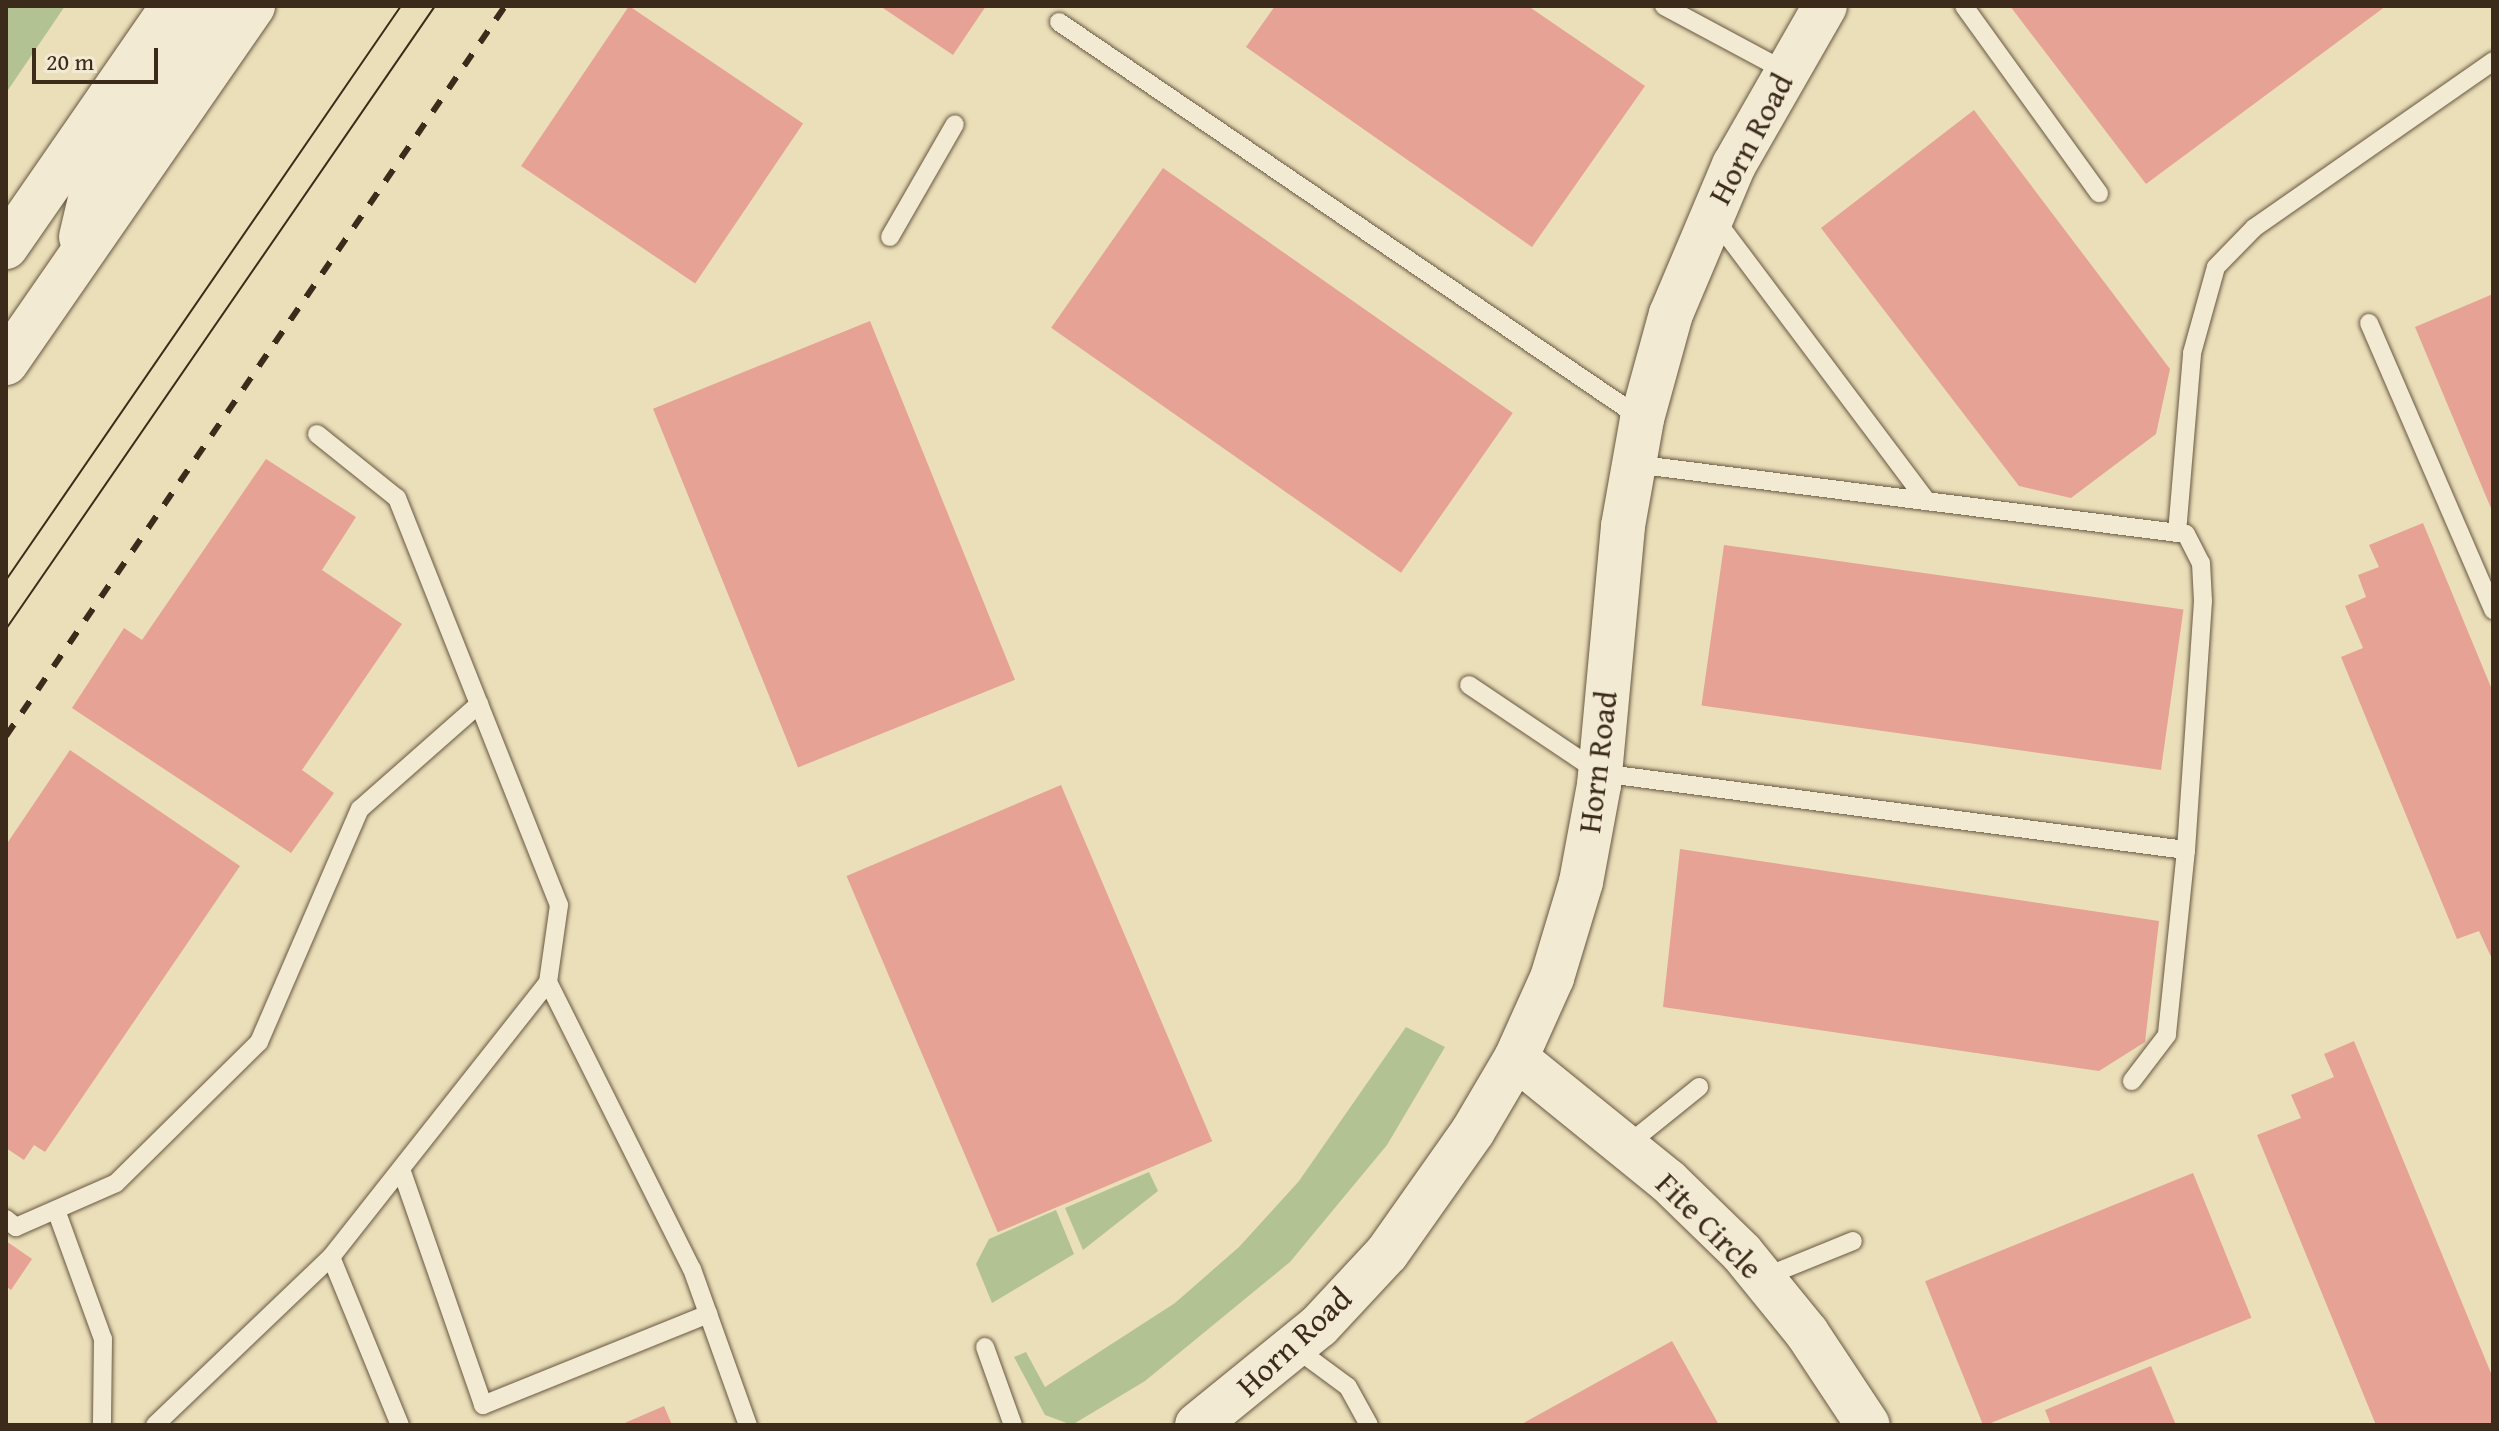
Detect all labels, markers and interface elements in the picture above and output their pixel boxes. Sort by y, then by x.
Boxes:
scale bar [36,32,162,82]
text: 20 m [46,44,94,79]
street label: Horn Road [1701,67,1801,211]
street label: Horn Road [1570,689,1626,835]
street label: Fite Circle [1648,1165,1770,1287]
street label: Horn Road [1229,1279,1359,1405]

